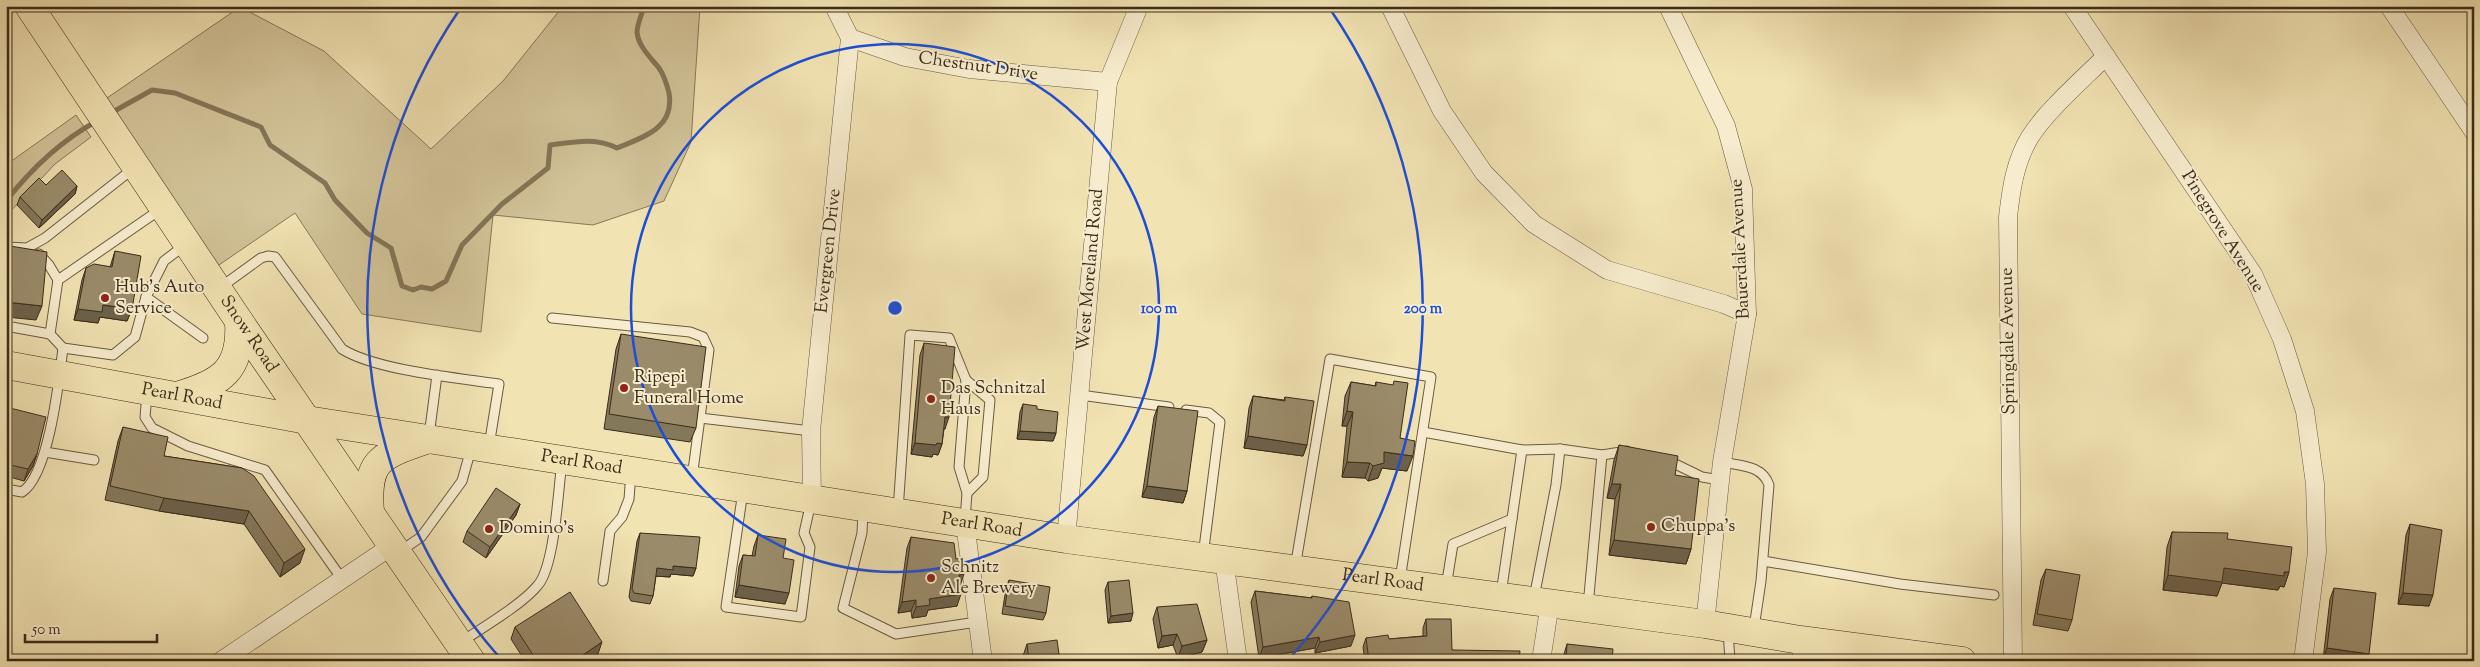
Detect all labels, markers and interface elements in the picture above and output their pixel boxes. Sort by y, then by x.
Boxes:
street label: Chestnut Drive [916,46,1040,88]
street label: Pinegrove Avenue [2174,166,2270,298]
street label: Bauerdale Avenue [1724,178,1758,320]
street label: Evergreen Drive [810,187,848,315]
street label: West Moreland Road [1071,188,1111,352]
street label: Springdale Avenue [1995,267,2023,415]
place label: Hub's Auto Service [115,275,204,322]
street label: Snow Road [213,291,284,378]
marker: Hub's Auto Service [99,292,111,304]
centre of rings [886,299,904,317]
text: 100 m [1141,299,1178,320]
text: 200 m [1404,299,1443,320]
place label: Ripepi Funeral Home [634,365,744,412]
place label: Das Schnitzal Haus [941,376,1046,423]
street label: Pearl Road [139,377,225,417]
marker: Ripepi Funeral Home [618,382,630,394]
marker: Das Schnitzal Haus [925,393,937,405]
street label: Pearl Road [539,444,624,482]
street label: Pearl Road [939,507,1024,545]
place label: Chuppa's [1661,514,1735,540]
place label: Domino's [499,516,574,542]
marker: Chuppa's [1645,521,1657,533]
marker: Domino's [483,523,495,535]
place label: Schnitz Ale Brewery [941,555,1036,602]
street label: Pearl Road [1341,563,1425,599]
marker: Schnitz Ale Brewery [925,572,937,584]
scale bar [25,612,158,644]
text: 50 m [31,620,61,641]

